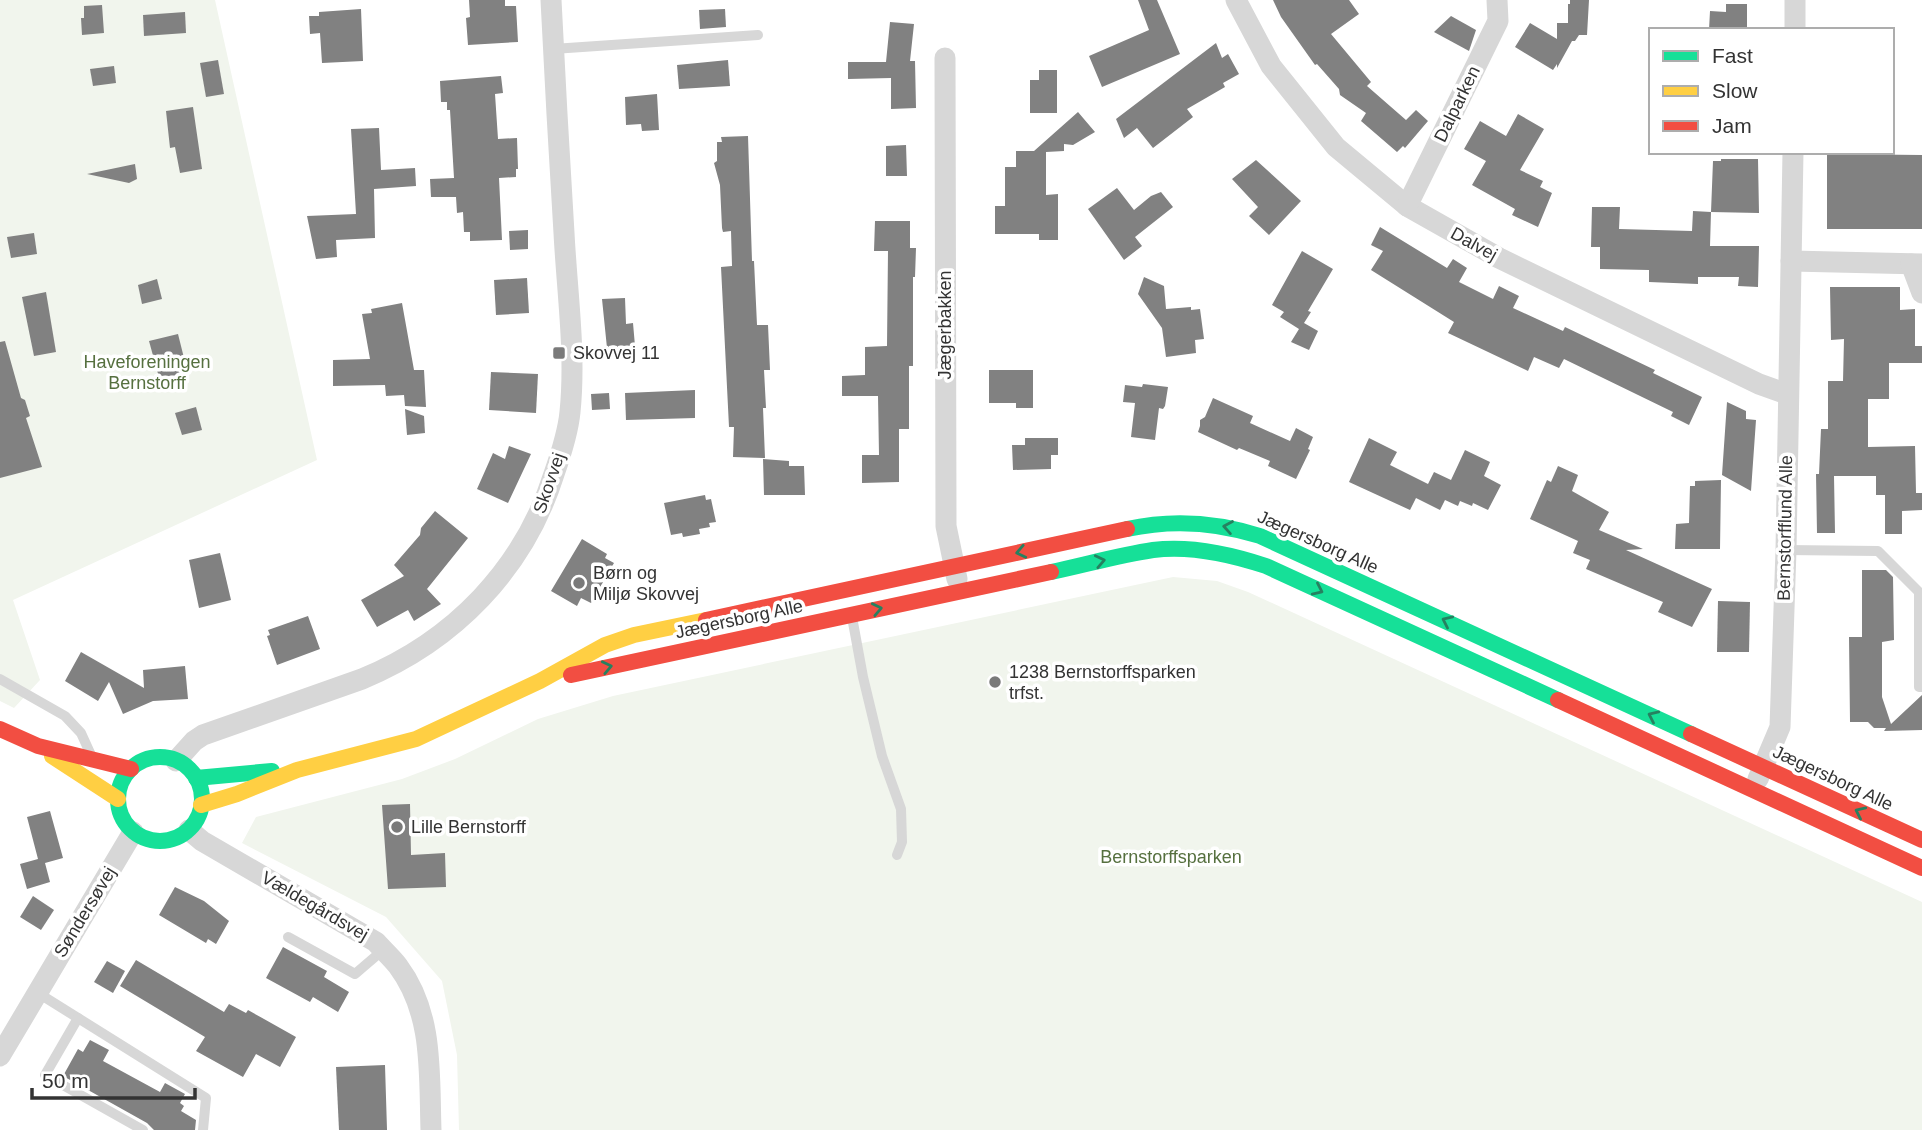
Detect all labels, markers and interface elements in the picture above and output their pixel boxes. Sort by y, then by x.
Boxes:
legend [1649,28,1894,154]
text: Fast [1712,44,1753,67]
street label: Dalparken [1430,63,1484,145]
text: Slow [1712,79,1758,102]
text: Jam [1712,114,1752,137]
street label: Dalvej [1447,223,1501,265]
street label: Jægerbakken [935,270,955,380]
place label: Skovvej 11 [573,343,660,363]
marker: Skovvej 11 [551,345,567,361]
park label: Haveforeningen Bernstorff [83,352,211,393]
street label: Skovvej [529,450,569,516]
street label: Bernstorfflund Alle [1774,455,1796,601]
street label: Jægersborg Alle [1255,506,1381,578]
one-way arrow [1222,520,1234,535]
one-way arrow [1015,544,1027,558]
one-way arrow [1094,555,1106,570]
place label: Børn og Miljø Skovvej [593,563,699,604]
marker: Børn og Miljø Skovvej [571,575,587,591]
one-way arrow [1311,582,1323,596]
street label: Jægersborg Alle [673,596,805,642]
one-way arrow [871,603,883,617]
one-way arrow [1442,615,1454,629]
one-way arrow [601,661,613,676]
place label: 1238 Bernstorffsparken trfst. [1009,662,1196,703]
marker: 1238 Bernstorffsparken trfst. [987,674,1003,690]
one-way arrow [1648,711,1660,725]
street label: Jægersborg Alle [1770,741,1896,815]
one-way arrow [1855,806,1867,820]
place label: Lille Bernstorff [411,817,527,837]
marker: Lille Bernstorff [389,819,405,835]
park label: Bernstorffsparken [1100,847,1242,867]
street label: Søndersøvej [50,863,120,961]
street label: Vældegårdsvej [258,867,372,945]
scale bar [32,1056,194,1100]
text: 50 m [42,1069,89,1092]

